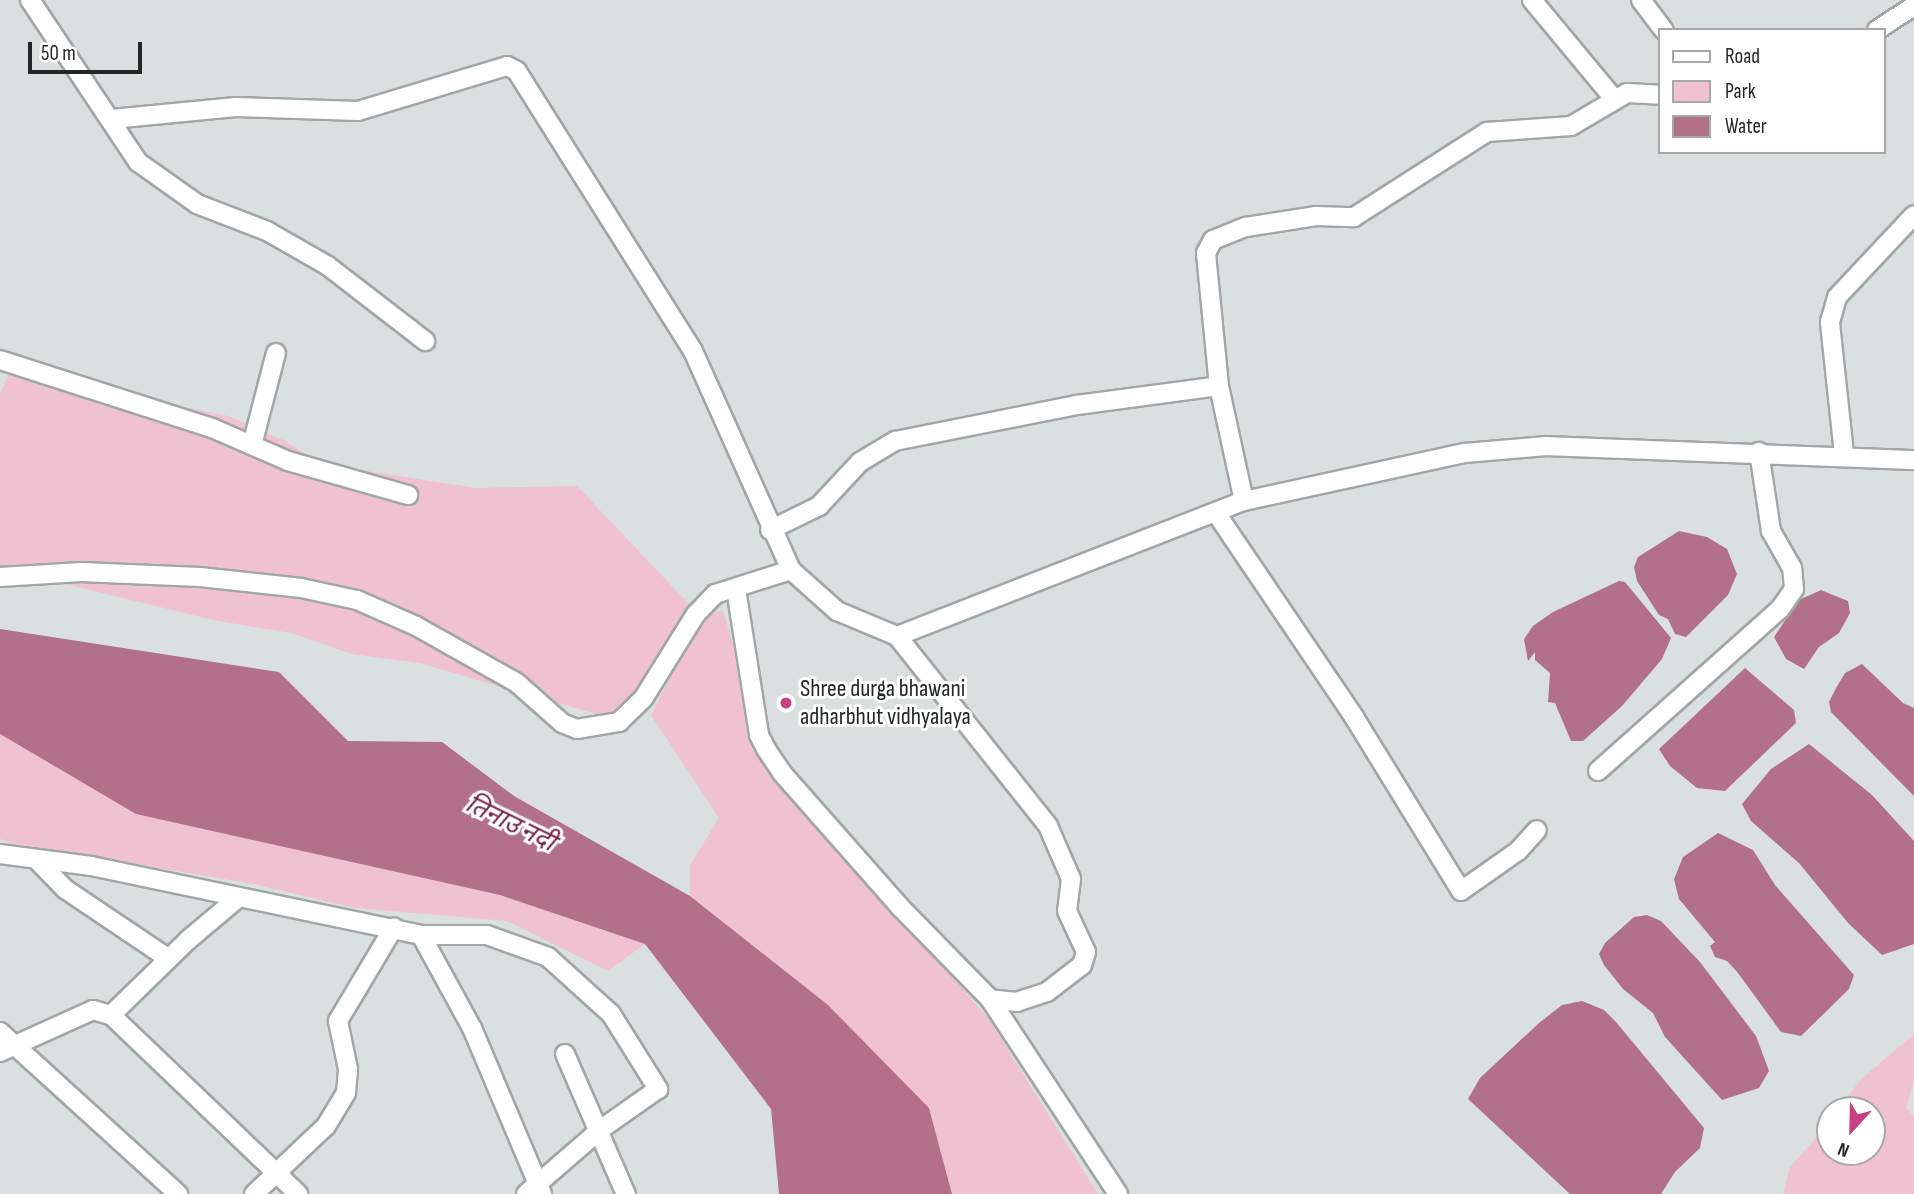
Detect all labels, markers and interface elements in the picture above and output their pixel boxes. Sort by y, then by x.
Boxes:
scale bar [32,28,145,72]
legend [1658,28,1886,154]
text: 50 m [41,41,76,66]
text: Road [1725,44,1760,69]
text: Park [1725,79,1756,104]
text: Water [1725,114,1767,139]
place label: Shree durga bhawani adharbhut vidhyalaya [800,675,971,731]
marker: Shree durga bhawani adharbhut vidhyalaya [778,695,794,711]
water label: तिनाउ नदी [460,789,560,859]
north arrow [1816,1096,1886,1166]
text: N [1835,1137,1853,1162]

